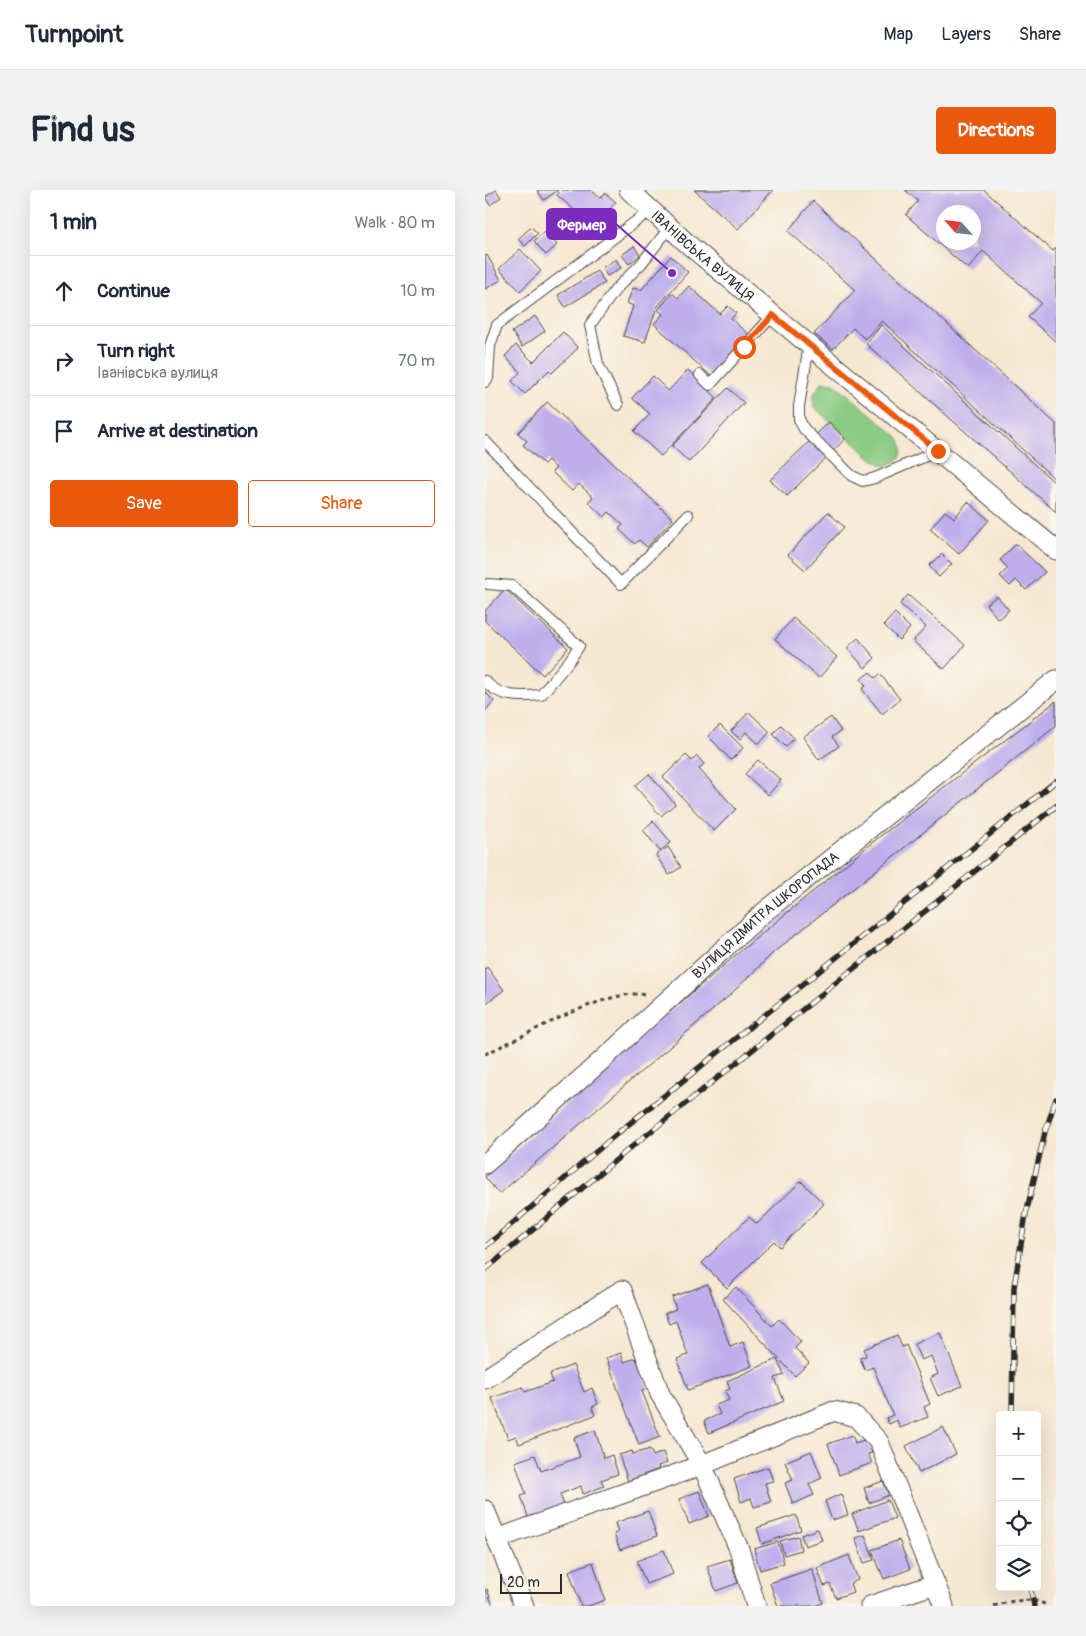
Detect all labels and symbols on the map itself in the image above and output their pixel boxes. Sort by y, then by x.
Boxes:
north arrow [936,205,981,250]
street label: ІВАНІВСЬКА ВУЛИЦЯ [648,207,758,305]
callout: Фермер [547,209,616,239]
text: Фермер [557,216,606,235]
route start [733,336,756,359]
route end [927,440,950,463]
street label: ВУЛИЦЯ ДМИТРА ШКОРОПАДА [689,848,842,983]
scale bar [500,1571,563,1594]

